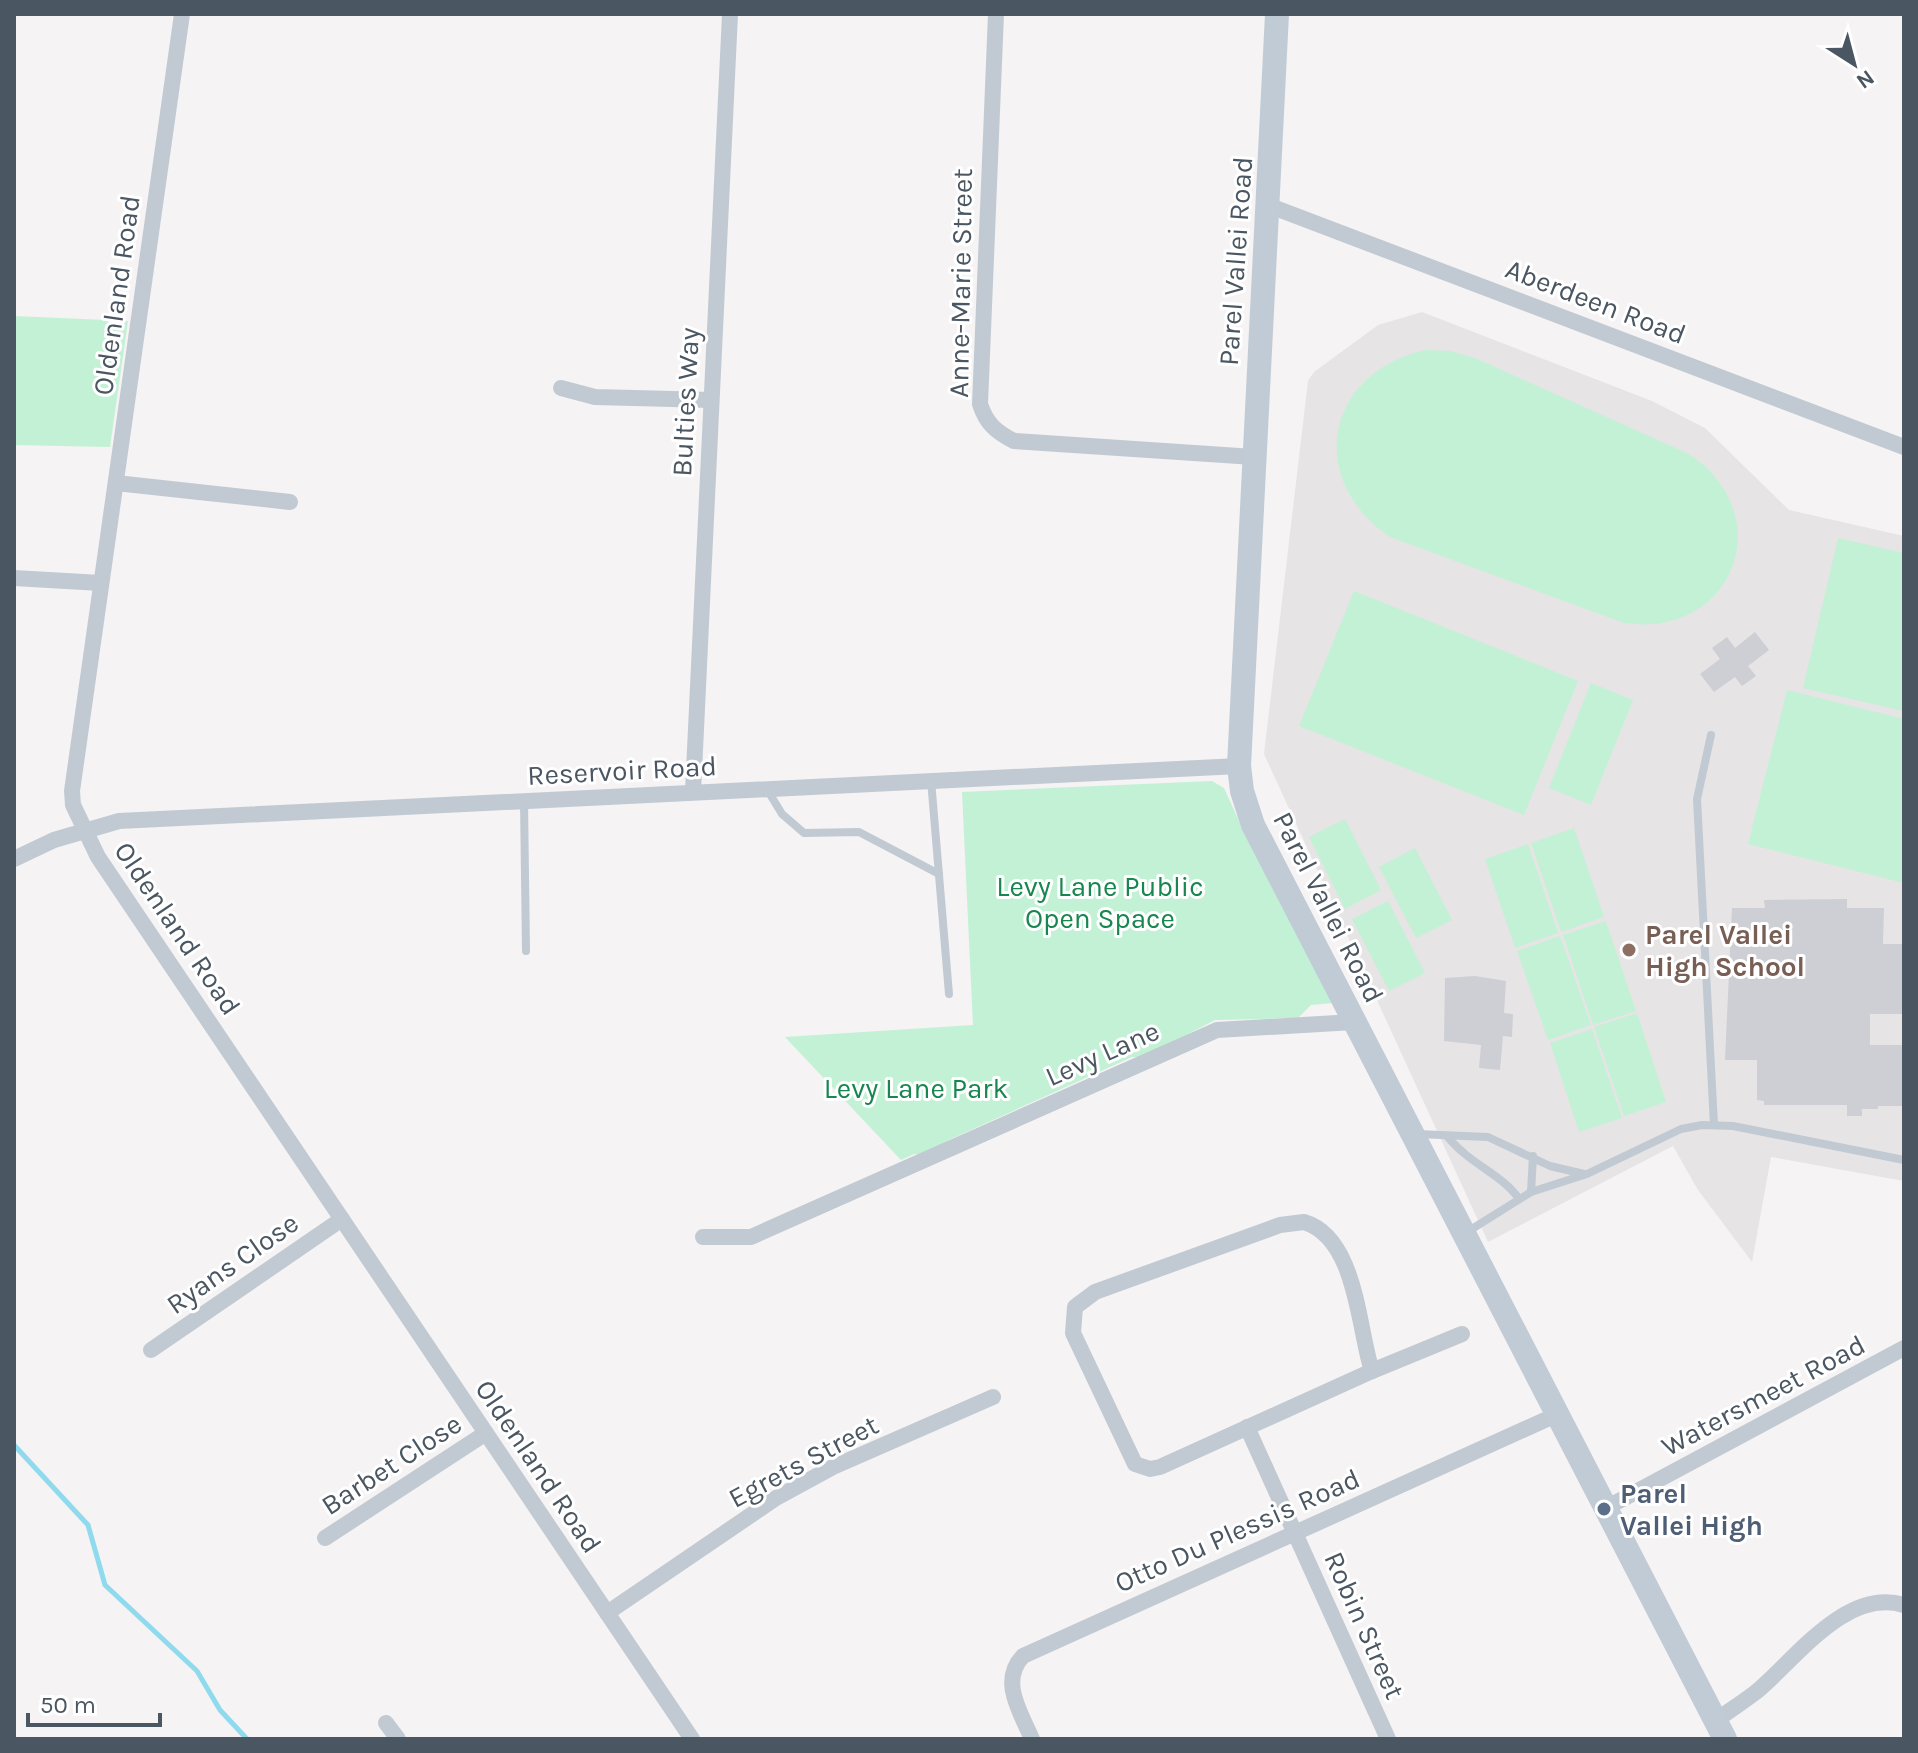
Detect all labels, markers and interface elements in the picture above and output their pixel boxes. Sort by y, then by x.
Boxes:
north arrow [1814,24,1894,104]
text: N [1851,64,1879,95]
street label: Parel Vallei Road [1212,155,1259,367]
street label: Anne-Marie Street [942,168,979,398]
street label: Oldenland Road [86,193,147,397]
street label: Aberdeen Road [1501,252,1691,351]
street label: Bulties Way [665,327,706,477]
street label: Reservoir Road [526,749,718,792]
street label: Parel Vallei Road [1266,806,1391,1008]
street label: Oldenland Road [108,835,248,1021]
park label: Levy Lane Public Open Space [996,870,1204,935]
place label: Parel Vallei High School [1645,918,1805,983]
marker: Parel Vallei High School [1620,941,1638,959]
street label: Levy Lane [1040,1014,1164,1093]
park label: Levy Lane Park [824,1072,1008,1105]
street label: Ryans Close [160,1206,305,1321]
street label: Watersmeet Road [1656,1328,1871,1463]
street label: Oldenland Road [469,1373,609,1559]
street label: Barbet Close [315,1407,468,1522]
street label: Egrets Street [723,1408,884,1515]
street label: Otto Du Plessis Road [1110,1462,1365,1599]
place label: Parel Vallei High [1620,1477,1763,1542]
marker: Parel Vallei High [1595,1500,1613,1518]
street label: Robin Street [1317,1546,1412,1704]
scale bar [28,1677,160,1727]
text: 50 m [40,1691,96,1719]

